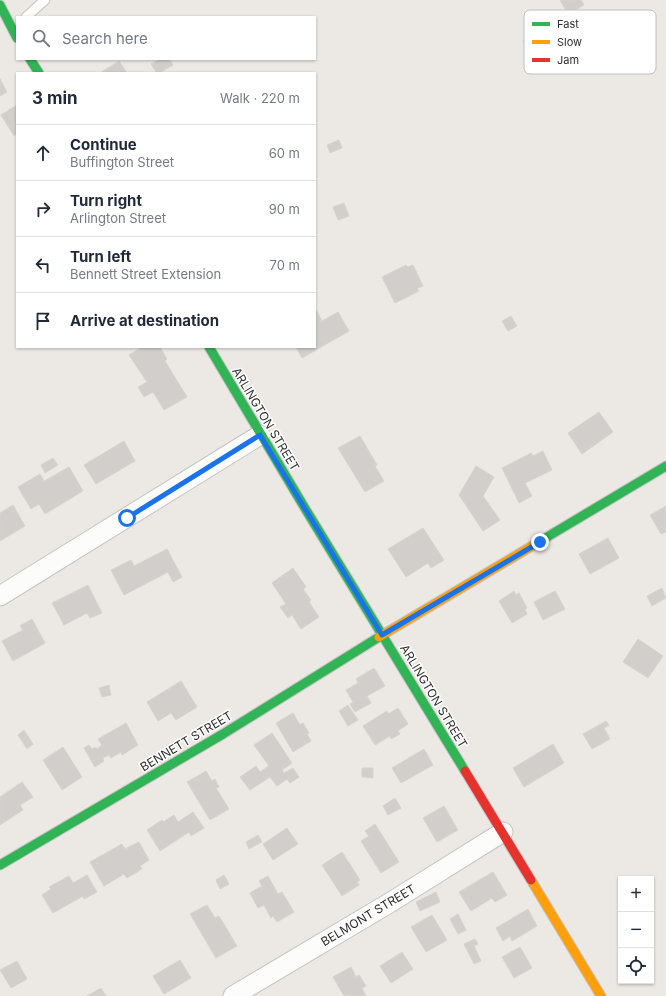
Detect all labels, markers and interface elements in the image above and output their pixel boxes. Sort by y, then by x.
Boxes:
legend [524,10,656,74]
search box [16,16,316,60]
text: Fast [557,17,579,31]
icon: search [30,27,52,49]
text: Search here [62,29,148,48]
text: Slow [557,35,582,49]
text: Jam [557,53,579,67]
text: 3 min [32,88,78,108]
text: Walk · 220 m [220,90,300,106]
text: Continue [70,135,137,154]
icon: ahead [32,142,54,164]
text: 60 m [269,145,300,161]
text: Buffington Street [70,154,174,170]
text: Turn right [70,191,142,210]
icon: right [32,198,54,220]
text: 90 m [269,201,300,217]
text: Arlington Street [70,210,166,226]
text: Turn left [70,247,131,266]
icon: left [32,254,54,276]
text: 70 m [270,257,300,273]
text: Bennett Street Extension [70,266,221,282]
icon: arrive [32,310,54,332]
text: Arrive at destination [70,311,219,330]
street label: ARLINGTON STREET [229,365,303,474]
route start [118,509,136,527]
route end [531,533,549,551]
street label: ARLINGTON STREET [397,642,471,751]
street label: BENNETT STREET [137,708,235,774]
map controls [618,876,654,984]
button: + [618,876,654,912]
street label: BELMONT STREET [318,881,418,949]
button: − [618,912,654,948]
button: locate [618,948,654,984]

